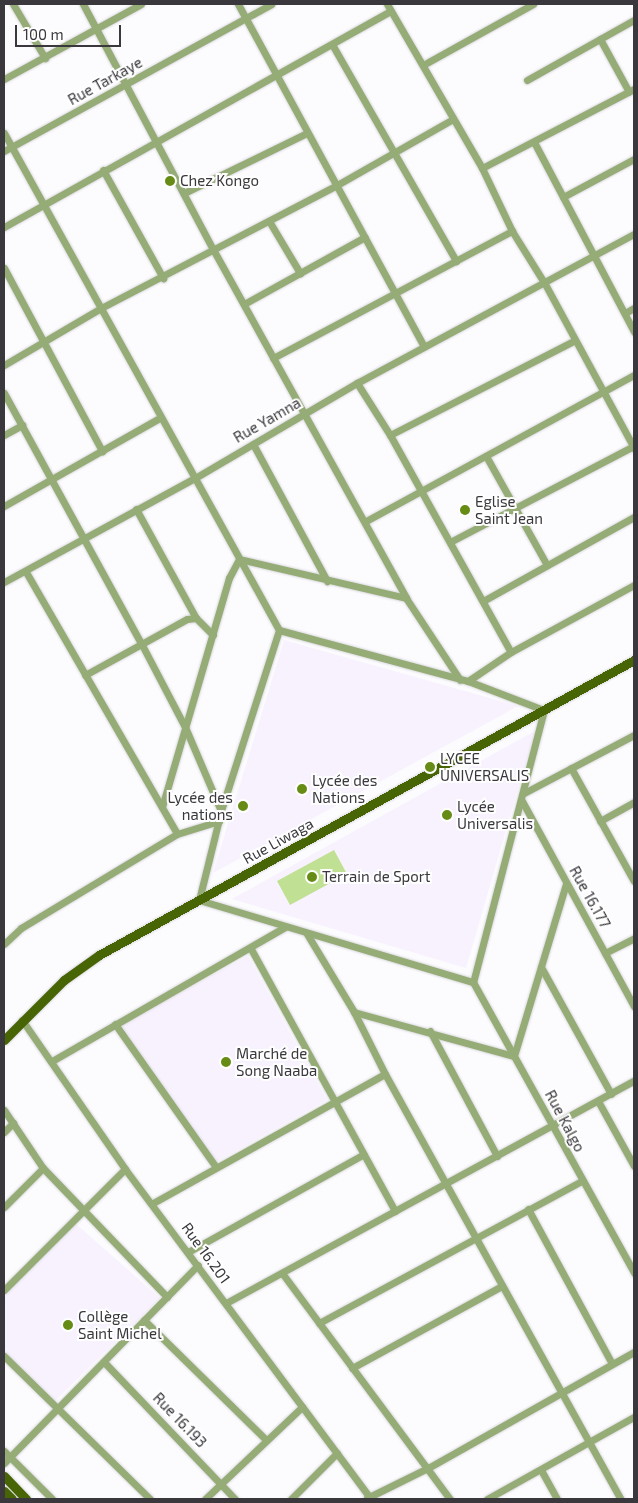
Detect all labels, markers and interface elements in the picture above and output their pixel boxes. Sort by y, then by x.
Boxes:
scale bar [18,15,124,47]
text: 100 m [23,25,64,43]
street label: Rue Tarkaye [65,53,145,109]
place label: Chez Kongo [180,172,259,190]
marker: Chez Kongo [164,175,176,187]
street label: Rue Yamna [230,393,304,447]
place label: Eglise Saint Jean [475,492,543,527]
marker: Eglise Saint Jean [459,504,471,516]
place label: LYCEE UNIVERSALIS [440,749,529,784]
marker: LYCEE UNIVERSALIS [424,761,436,773]
place label: Lycée des Nations [312,771,377,806]
marker: Lycée des Nations [296,783,308,795]
place label: Lycée des nations [168,788,233,823]
place label: Lycée Universalis [457,797,533,832]
marker: Lycée des nations [237,800,249,812]
marker: Lycée Universalis [441,809,453,821]
street label: Rue Liwaga [240,814,316,868]
street label: Rue 16.177 [566,863,614,931]
place label: Terrain de Sport [322,868,430,886]
marker: Terrain de Sport [306,871,318,883]
place label: Marché de Song Naaba [236,1044,317,1079]
marker: Marché de Song Naaba [220,1056,232,1068]
street label: Rue Kalgo [541,1087,589,1155]
street label: Rue 16.201 [178,1219,234,1287]
place label: Collège Saint Michel [78,1307,162,1342]
marker: Collège Saint Michel [62,1319,74,1331]
street label: Rue 16.193 [149,1389,211,1451]

